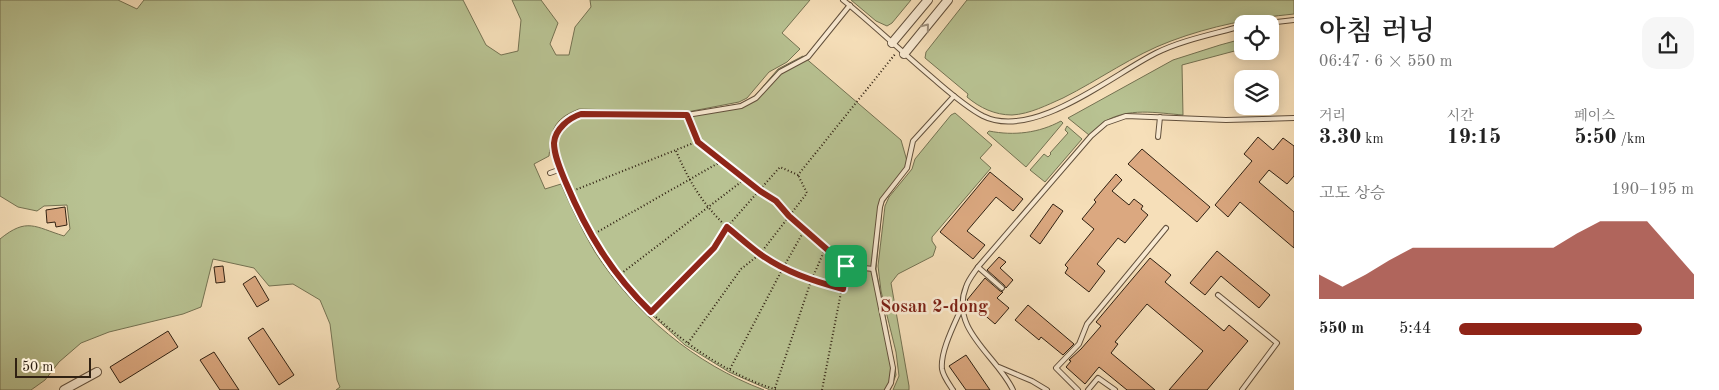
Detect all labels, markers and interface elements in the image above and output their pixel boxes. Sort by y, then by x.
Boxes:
map controls [1234,15,1279,115]
button: locate [1234,15,1279,60]
button: share [1642,17,1694,69]
text: 아침 러닝 [1319,19,1435,47]
one-way arrow [921,24,929,33]
text: 06:47 · 6 × 550 m [1319,54,1452,70]
button: layers [1234,70,1279,115]
text: 거리 [1319,109,1346,123]
text: 시간 [1447,109,1474,123]
text: 페이스 [1574,109,1615,123]
text: 3.30 [1319,127,1361,148]
text: 19:15 [1447,127,1501,148]
text: 5:50 [1574,127,1617,148]
text: km [1361,132,1384,146]
text: /km [1617,132,1645,146]
text: 190–195 m [1611,182,1694,198]
text: 고도 상승 [1319,186,1385,202]
pin [825,245,867,287]
icon: arrive [832,252,860,280]
district label: Sosan 2-dong [880,298,988,316]
text: 550 m [1319,321,1364,337]
text: 5:44 [1399,321,1431,337]
scale bar [15,355,91,378]
text: 50 m [22,360,53,374]

